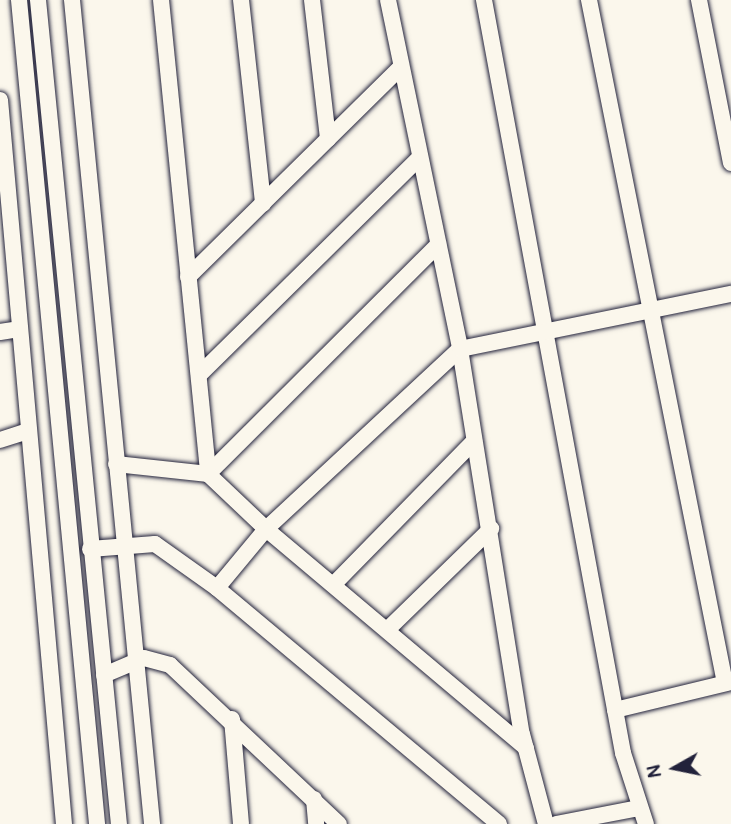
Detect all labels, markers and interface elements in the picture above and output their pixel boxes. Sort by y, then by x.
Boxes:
north arrow [640,733,710,803]
text: N [641,763,667,780]

